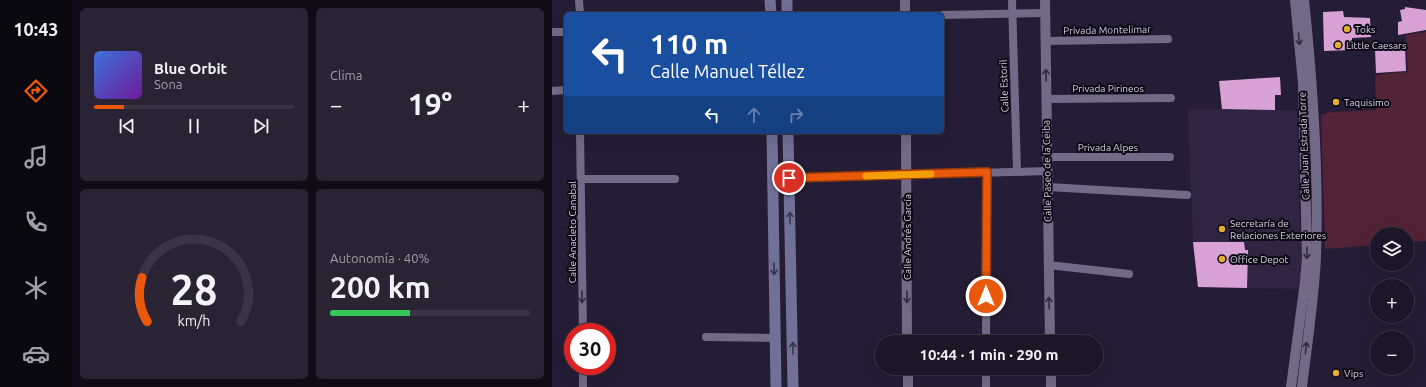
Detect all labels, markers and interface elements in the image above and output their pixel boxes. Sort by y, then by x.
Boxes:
text: 10:43 [13,19,59,39]
street label: Privada Montelimar [1063,24,1151,36]
marker: Toks [1342,24,1352,34]
place label: Toks [1355,24,1375,35]
icon: left [584,28,636,80]
text: 110 m [650,28,728,59]
one-way arrow [1295,32,1302,45]
marker: Little Caesars [1333,40,1343,50]
place label: Little Caesars [1346,40,1406,51]
street label: Calle Estoril [998,59,1010,113]
text: Blue Orbit [154,60,227,77]
text: Calle Manuel Téllez [650,61,805,81]
text: Clima [330,68,362,82]
one-way arrow [1042,69,1049,82]
icon: directions [22,77,50,105]
text: Sona [154,77,183,91]
street label: Privada Pirineos [1072,83,1144,94]
text: 19° [408,87,452,121]
text: − [330,92,342,117]
text: + [518,92,530,117]
street label: Calle Juan Estrada Torre [1297,92,1311,200]
marker: Taquisimo [1331,97,1341,107]
place label: Taquisimo [1344,97,1390,108]
icon: left [701,104,723,126]
icon: ahead [743,104,765,126]
icon: right [785,104,807,126]
icon: previous [116,115,138,137]
icon: pause [183,115,205,137]
icon: next [250,115,272,137]
street label: Calle Paseo de la Ceiba [1041,120,1053,222]
street label: Privada Alpes [1078,142,1138,153]
icon: music [22,143,50,171]
pin [772,161,806,195]
icon: arrive [778,167,800,189]
street label: Calle Anacleto Canabal [567,180,578,283]
street label: Calle Andrés García [902,194,913,280]
icon: phone [22,208,50,236]
one-way arrow [786,212,794,225]
place label: Secretaría de Relaciones Exteriores [1230,218,1326,241]
marker: Secretaría de Relaciones Exteriores [1217,224,1227,234]
map controls [1370,227,1414,375]
button: layers [1370,227,1414,271]
one-way arrow [1303,246,1311,259]
text: Autonomía · 40% [330,251,429,265]
marker: Office Depot [1217,254,1227,264]
place label: Office Depot [1230,254,1289,265]
one-way arrow [770,262,778,275]
text: 28 [171,266,217,313]
text: 200 km [330,270,431,304]
icon: climate [22,274,50,302]
position arrow [965,275,1007,317]
button: + [1370,279,1414,323]
one-way arrow [578,290,586,303]
one-way arrow [903,290,911,303]
one-way arrow [1045,297,1053,310]
text: km/h [178,312,210,328]
speed limit sign: 30 [564,323,616,375]
button: − [1370,331,1414,375]
icon: car [22,340,50,368]
one-way arrow [789,342,796,355]
one-way arrow [1302,342,1310,355]
text: 10:44 · 1 min · 290 m [920,346,1058,363]
marker: Vips [1331,368,1341,378]
place label: Vips [1344,368,1363,379]

